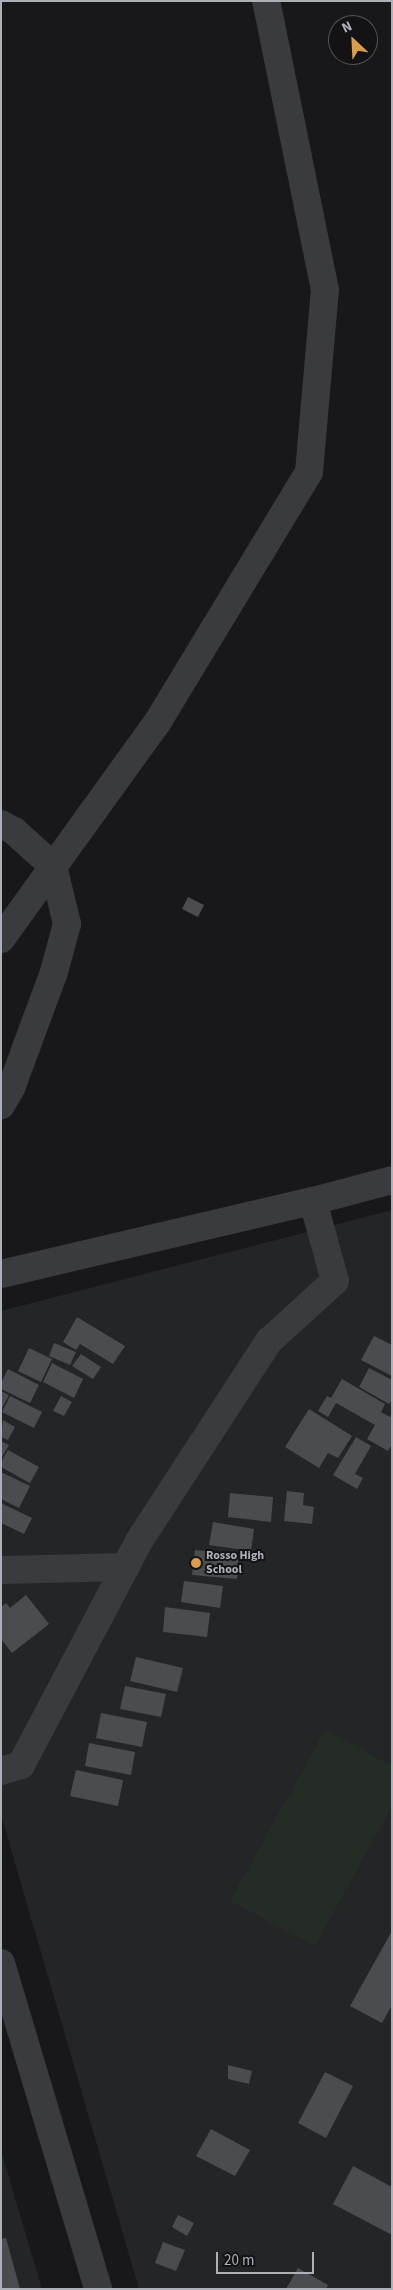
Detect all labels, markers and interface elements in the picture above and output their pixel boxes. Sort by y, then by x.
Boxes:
north arrow [328,15,378,65]
text: N [339,16,356,38]
place label: Rosso High School [206,1549,264,1577]
marker: Rosso High School [190,1557,202,1569]
scale bar [218,2242,316,2274]
text: 20 m [224,2250,254,2271]

